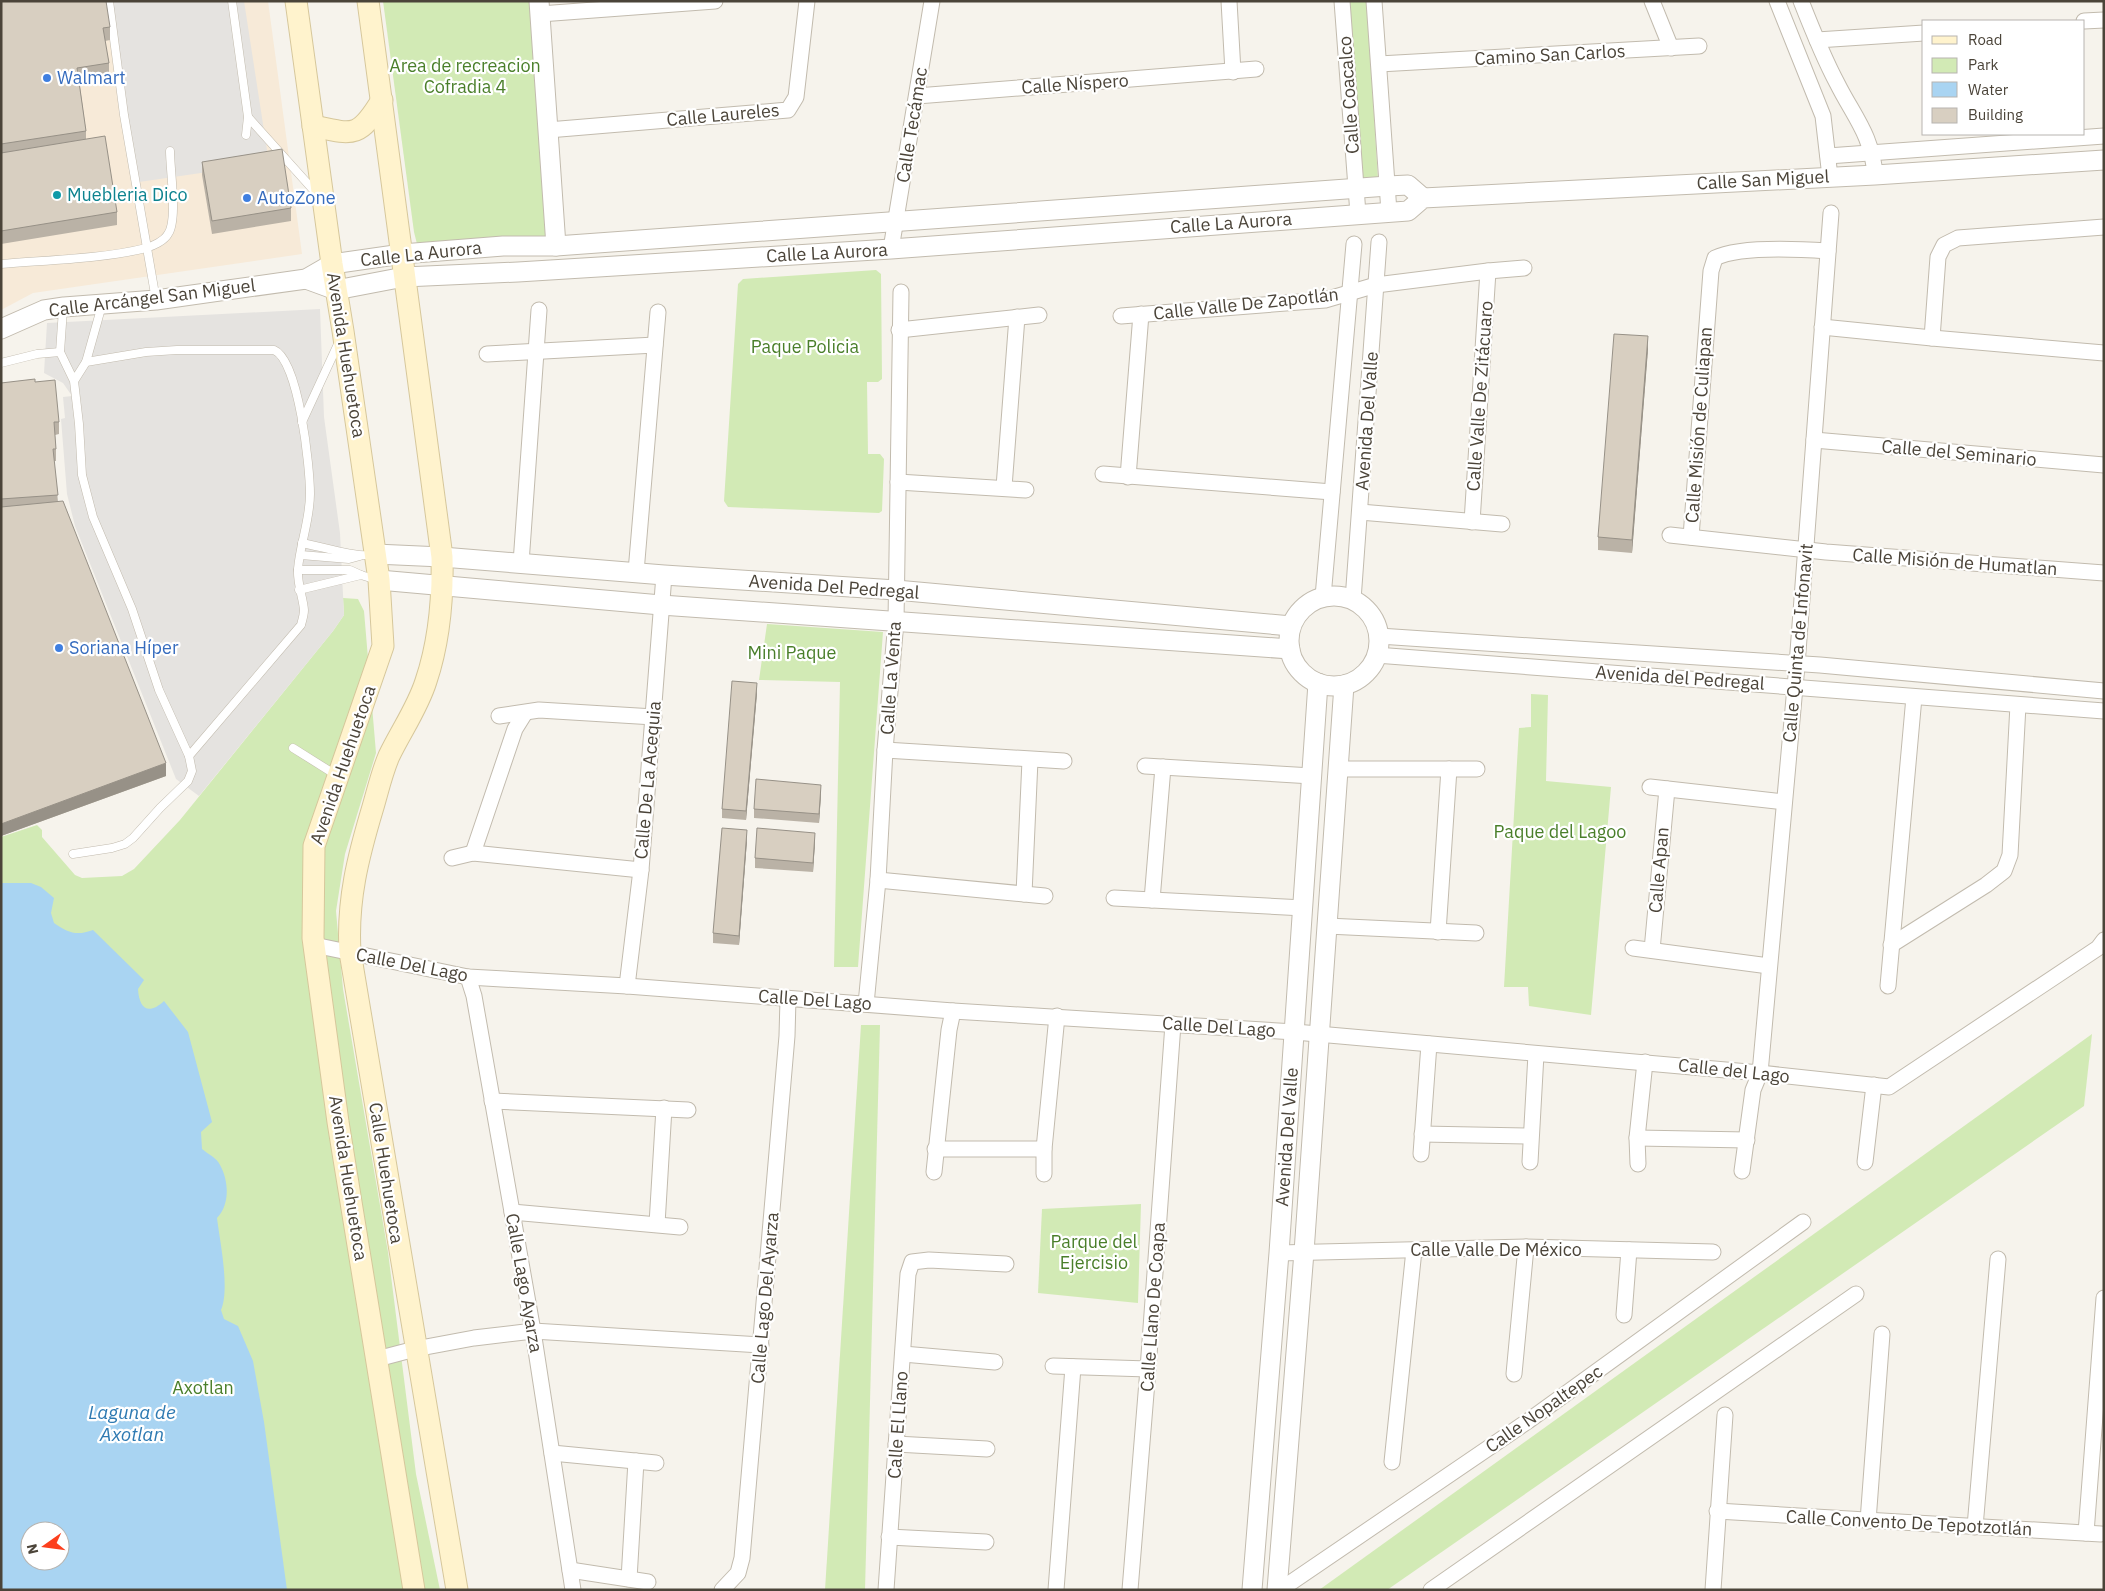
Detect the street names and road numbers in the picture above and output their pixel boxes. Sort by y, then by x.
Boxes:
street label: Calle Coacalco [1333,35,1364,155]
street label: Camino San Carlos [1474,39,1626,70]
street label: Calle Tecámac [891,65,932,184]
street label: Calle Níspero [1021,68,1129,99]
street label: Calle Laureles [665,98,780,131]
street label: Calle San Miguel [1696,165,1830,194]
street label: Calle La Aurora [1169,207,1293,238]
street label: Calle La Aurora [359,236,483,271]
street label: Calle La Aurora [765,238,889,267]
street label: Avenida Huehuetoca [322,271,371,440]
street label: Calle Arcángel San Miguel [47,273,257,322]
street label: Calle Valle De Zapotlán [1152,282,1340,325]
street label: Calle Valle De Zitácuaro [1461,300,1498,492]
street label: Calle Misión de Culiapan [1680,326,1717,524]
street label: Avenida Del Valle [1350,350,1383,491]
street label: Calle del Seminario [1881,434,2038,471]
street label: Calle Quinta de Infonavit [1777,542,1818,743]
street label: Calle Misión de Humatlan [1852,543,2058,580]
street label: Avenida Del Pedregal [748,569,920,604]
street label: Calle La Venta [875,620,906,736]
street label: Avenida del Pedregal [1595,660,1765,695]
street label: Avenida Huehuetoca [304,682,381,848]
street label: Calle De La Acequia [629,699,666,860]
street label: Calle Apan [1643,826,1674,914]
street label: Calle Del Lago [354,942,470,987]
street label: Calle Del Lago [757,984,873,1015]
street label: Calle Del Lago [1161,1011,1277,1042]
street label: Calle del Lago [1677,1053,1791,1088]
street label: Avenida Del Valle [1270,1066,1303,1207]
street label: Avenida Huehuetoca [324,1094,373,1263]
street label: Calle Huehuetoca [364,1101,409,1246]
street label: Calle Lago Ayarza [501,1211,548,1355]
street label: Calle Lago Del Ayarza [746,1211,783,1385]
street label: Calle Llano De Coapa [1135,1221,1170,1392]
street label: Calle Valle De México [1410,1238,1582,1261]
street label: Calle Nopaltepec [1481,1360,1607,1458]
street label: Calle El Llano [882,1370,913,1480]
street label: Calle Convento De Tepotzotlán [1785,1505,2033,1540]

